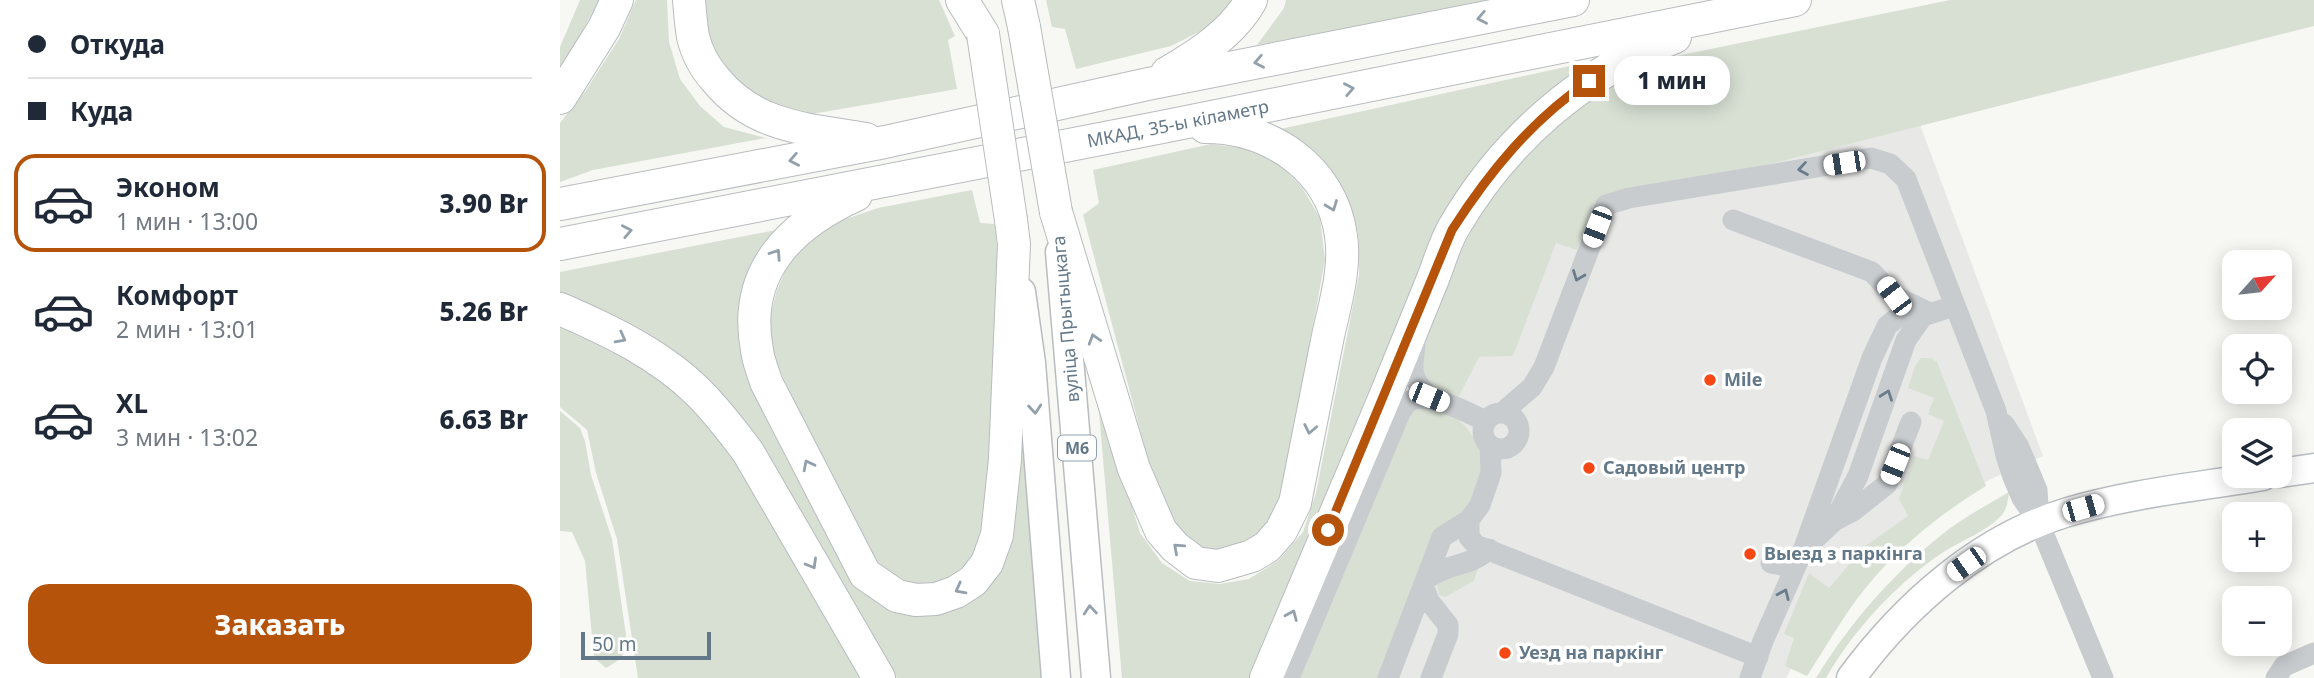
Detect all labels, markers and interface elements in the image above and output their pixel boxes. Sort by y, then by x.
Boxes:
one-way arrow [1476,10,1488,25]
text: Откуда [70,26,165,62]
one-way arrow [1253,54,1265,69]
callout: 1 мин [1614,56,1729,106]
text: 1 мин [1637,64,1707,96]
route end [1573,65,1605,97]
one-way arrow [1343,83,1355,98]
text: Куда [70,93,133,129]
street label: МКАД, 35-ы кіламетр [1085,94,1271,152]
car [1822,149,1867,177]
one-way arrow [788,151,800,166]
one-way arrow [1797,161,1809,176]
text: Эконом [116,169,220,205]
icon: car [32,172,95,235]
text: 3.90 Br [439,185,528,221]
one-way arrow [1323,199,1337,211]
car [1580,204,1615,250]
text: 1 мин · 13:00 [116,205,258,237]
one-way arrow [621,224,633,239]
street label: вуліца Прытыцкага [1046,235,1084,403]
one-way arrow [768,249,780,262]
north arrow [2222,250,2292,320]
map controls [2222,250,2292,656]
one-way arrow [1573,269,1587,281]
car [1873,273,1916,319]
text: Комфорт [116,277,238,313]
icon: car [32,280,95,343]
text: 5.26 Br [439,293,528,329]
text: 2 мин · 13:01 [116,313,258,345]
one-way arrow [614,330,627,343]
one-way arrow [1088,333,1103,345]
button: locate [2222,334,2292,404]
place label: Mile [1724,367,1762,391]
marker: Mile [1702,372,1718,388]
car [1406,379,1453,415]
text: XL [116,385,148,421]
icon: car [32,388,95,451]
one-way arrow [1879,390,1893,402]
text: 6.63 Br [439,401,528,437]
one-way arrow [1027,404,1042,415]
button: layers [2222,418,2292,488]
text: 3 мин · 13:02 [116,421,258,453]
one-way arrow [1303,423,1318,435]
road number: М6 [1058,436,1096,461]
car [1878,441,1913,487]
place label: Садовый центр [1603,455,1745,479]
one-way arrow [803,460,817,472]
marker: Садовый центр [1581,460,1597,476]
car [2060,492,2107,524]
button: + [2222,502,2292,572]
route start [1312,514,1344,546]
place label: Выезд з паркінга [1764,541,1923,565]
car [1943,543,1990,585]
one-way arrow [1173,544,1186,556]
marker: Выезд з паркінга [1742,546,1758,562]
one-way arrow [804,556,817,569]
one-way arrow [955,581,967,594]
button: Заказать [28,584,532,664]
button: − [2222,586,2292,656]
one-way arrow [1776,589,1790,602]
one-way arrow [1083,604,1098,615]
one-way arrow [1284,610,1298,622]
scale bar [581,629,710,661]
text: 50 m [592,631,636,657]
place label: Уезд на паркінг [1519,640,1664,664]
marker: Уезд на паркінг [1497,645,1513,661]

